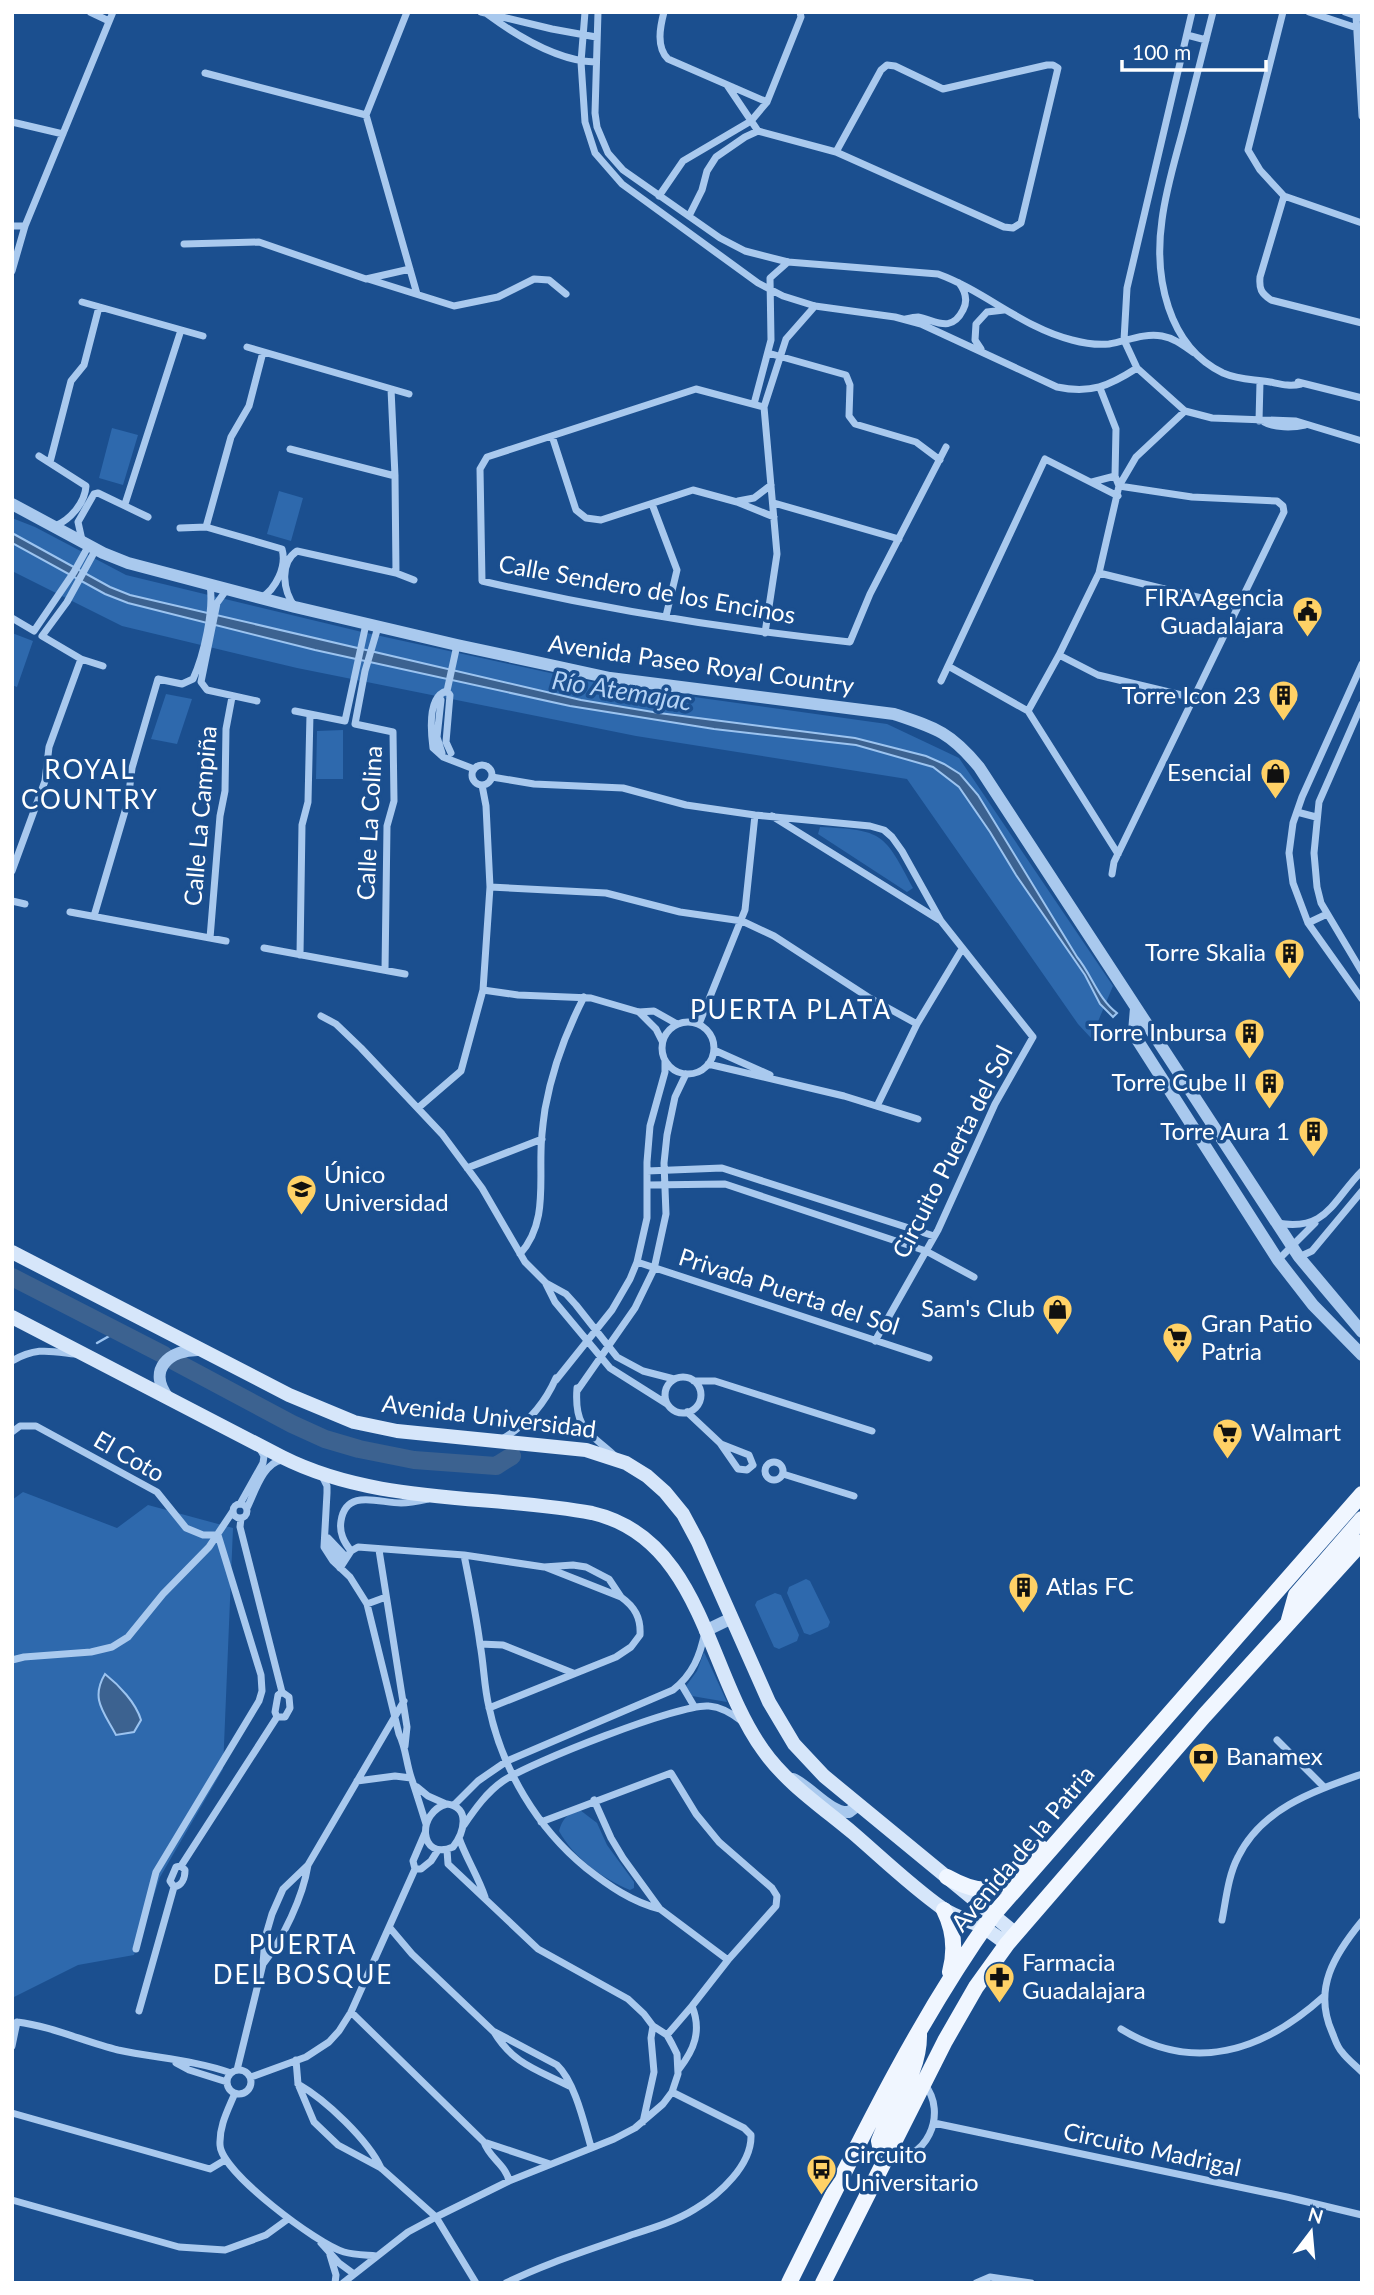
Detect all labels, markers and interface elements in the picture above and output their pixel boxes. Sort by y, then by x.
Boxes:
scale bar [1122,28,1266,72]
text: 100 m [1132,39,1191,64]
street label: Calle Sendero de los Encinos [497,548,798,629]
place label: FIRA Agencia Guadalajara [1144,582,1284,639]
public building icon: FIRA Agencia Guadalajara [1290,595,1324,639]
street label: Avenida Paseo Royal Country [546,628,857,699]
water label: Río Atemajac [550,663,695,717]
building icon: Torre Icon 23 [1267,679,1301,723]
place label: Torre Icon 23 [1122,680,1261,709]
street label: Calle La Campiña [177,725,222,907]
street label: Calle La Colina [350,745,387,901]
district label: ROYAL COUNTRY [21,753,159,815]
shop icon: Esencial [1258,756,1292,800]
place label: Esencial [1167,757,1252,786]
building icon: Torre Skalia [1272,936,1306,980]
place label: Torre Skalia [1145,937,1266,966]
district label: PUERTA PLATA [690,993,892,1025]
building icon: Torre Inbursa [1233,1016,1267,1060]
place label: Torre Inbursa [1089,1017,1227,1046]
street label: Circuito Puerta del Sol [885,1040,1018,1263]
building icon: Torre Cube II [1253,1066,1287,1110]
place label: Torre Cube II [1111,1067,1247,1096]
building icon: Torre Aura 1 [1296,1115,1330,1159]
place label: Torre Aura 1 [1160,1116,1290,1145]
place label: Único Universidad [324,1159,449,1216]
school or university icon: Único Universidad [284,1172,318,1216]
street label: Privada Puerta del Sol [676,1241,903,1340]
shop icon: Sam's Club [1041,1292,1075,1336]
place label: Sam's Club [921,1293,1035,1322]
place label: Gran Patio Patria [1201,1308,1313,1365]
supermarket icon: Gran Patio Patria [1161,1321,1195,1365]
street label: Avenida Universidad [380,1388,598,1443]
supermarket icon: Walmart [1211,1416,1245,1460]
place label: Walmart [1251,1417,1341,1446]
street label: El Coto [89,1424,170,1487]
building icon: Atlas FC [1006,1570,1040,1614]
place label: Atlas FC [1046,1571,1134,1600]
bank icon: Banamex [1186,1740,1220,1784]
place label: Banamex [1226,1741,1323,1770]
street label: Avenida de la Patria [944,1759,1100,1937]
district label: PUERTA DEL BOSQUE [213,1928,393,1990]
place label: Farmacia Guadalajara [1022,1947,1146,2004]
pharmacy icon: Farmacia Guadalajara [982,1960,1016,2004]
street label: Circuito Madrigal [1061,2116,1244,2182]
place label: Circuito Universitario [844,2139,979,2196]
bus stop icon: Circuito Universitario [804,2152,838,2196]
north arrow [1276,2197,1346,2267]
text: N [1306,2202,1326,2228]

